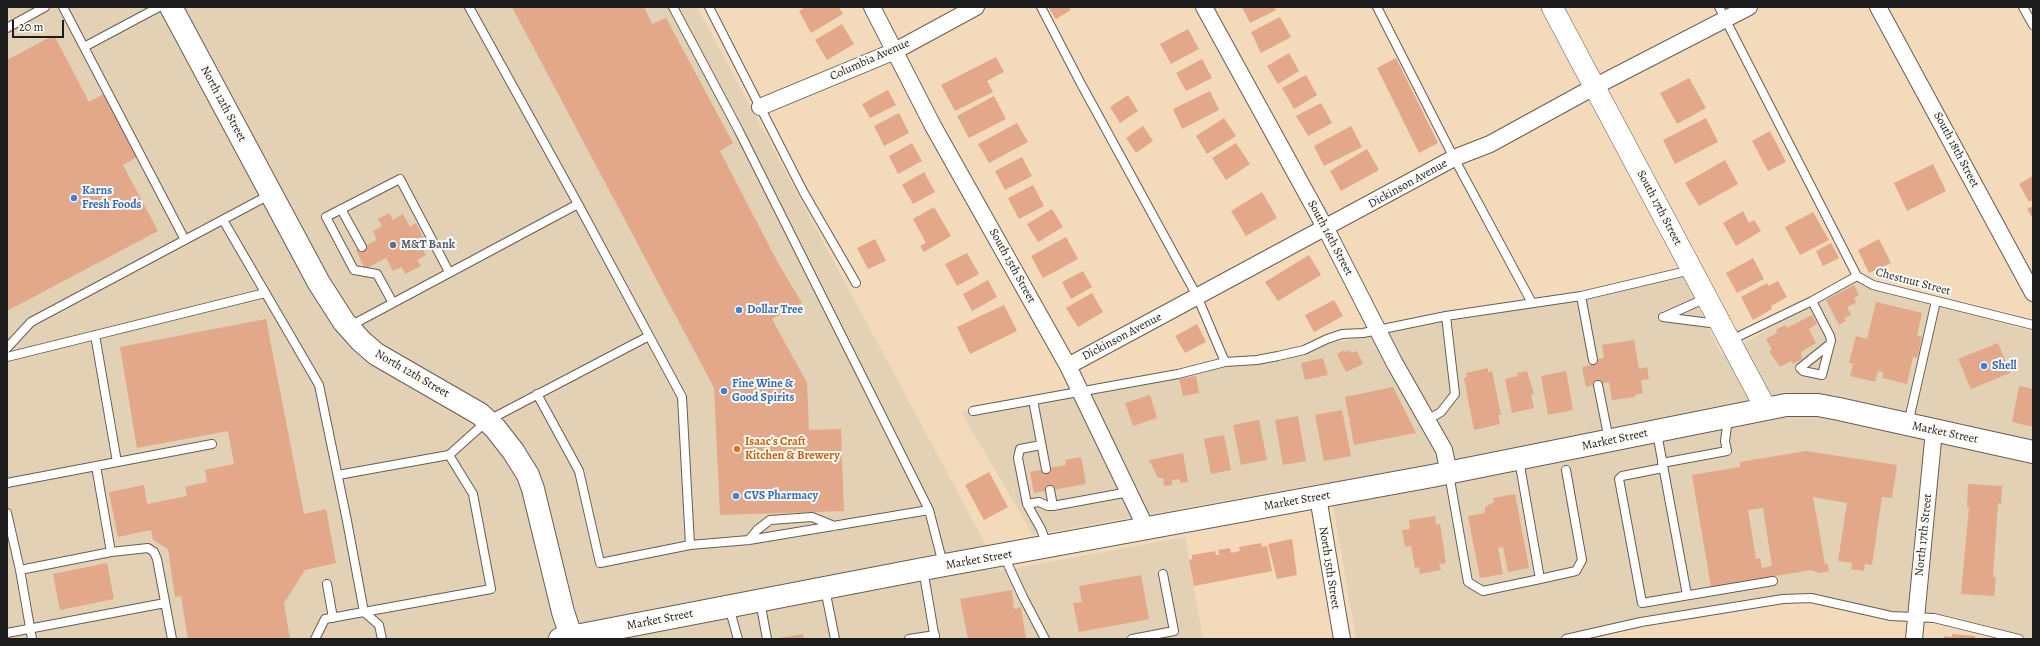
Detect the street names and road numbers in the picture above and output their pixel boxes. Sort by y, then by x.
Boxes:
street label: Columbia Avenue [828,36,912,84]
street label: North 12th Street [197,64,249,144]
street label: South 18th Street [1930,110,1982,190]
street label: Dickinson Avenue [1366,156,1450,212]
street label: South 17th Street [1633,168,1685,248]
street label: South 16th Street [1304,198,1356,278]
street label: South 15th Street [986,226,1038,306]
street label: Chestnut Street [1874,265,1952,299]
street label: Dickinson Avenue [1080,310,1164,364]
street label: North 12th Street [372,347,452,401]
street label: Market Street [1911,419,1979,447]
street label: Market Street [1581,426,1649,454]
street label: Market Street [1263,488,1331,514]
street label: North 17th Street [1912,493,1936,577]
street label: North 15th Street [1315,526,1343,610]
street label: Market Street [945,547,1013,573]
street label: Market Street [626,607,694,633]

